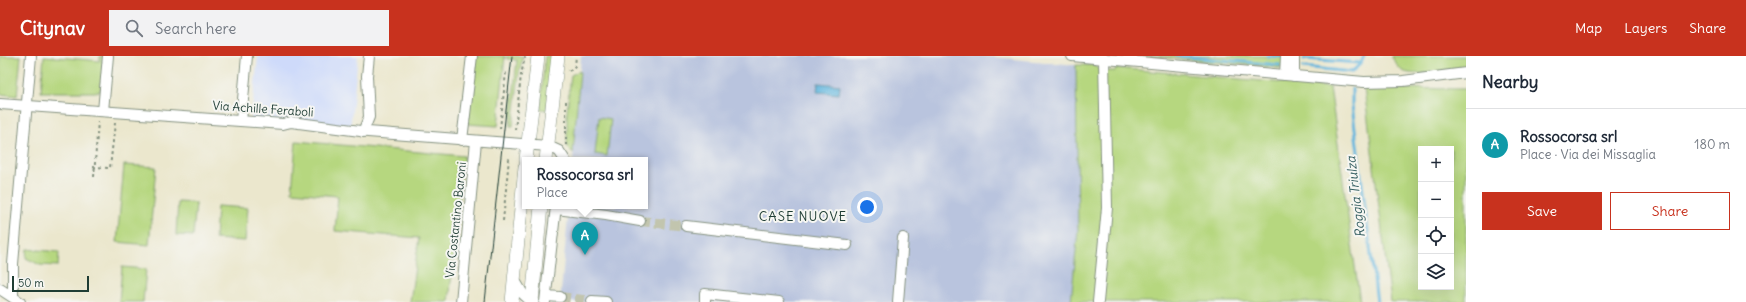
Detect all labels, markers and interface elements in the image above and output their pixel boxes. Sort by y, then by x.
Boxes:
search box [109,10,389,46]
text: Citynav [20,16,85,40]
icon: search [123,17,145,39]
text: Search here [155,19,236,38]
text: Map [1575,19,1602,37]
text: Layers [1624,19,1667,37]
text: Share [1689,19,1726,37]
text: Nearby [1482,71,1538,93]
street label: Via Achille Feraboli [212,97,314,120]
text: Rossocorsa srl [1520,127,1617,146]
text: A [1491,136,1499,153]
text: 180 m [1694,136,1730,153]
map controls [1418,146,1454,290]
button: + [1418,146,1454,182]
text: Place · Via dei Missaglia [1520,146,1656,163]
water label: Roggia Triulza [1342,155,1369,238]
popup [522,157,648,209]
street label: Via Costantino Baroni [442,161,469,279]
text: Rossocorsa srl [536,165,634,184]
button: − [1418,182,1454,218]
text: Place [536,184,568,201]
button: Save [1482,192,1602,230]
button: Share [1610,192,1730,230]
your location [857,197,877,217]
district label: CASE NUOVE [759,208,847,225]
button: locate [1418,218,1454,254]
pin: A [572,222,598,255]
button: layers [1418,254,1454,290]
scale bar [12,274,89,293]
text: 50 m [18,276,44,290]

